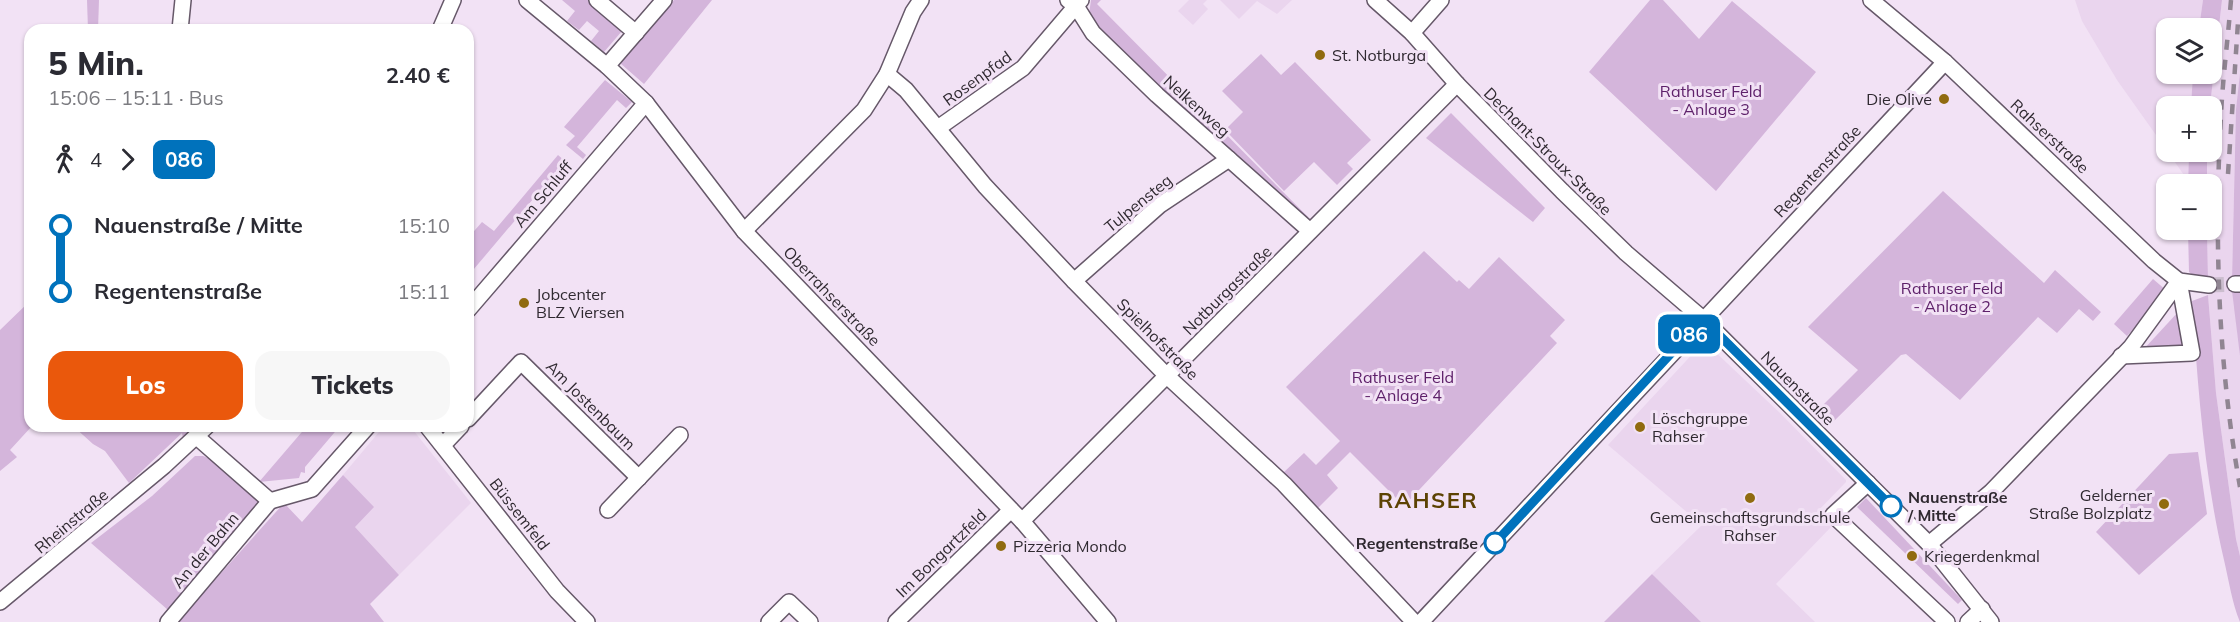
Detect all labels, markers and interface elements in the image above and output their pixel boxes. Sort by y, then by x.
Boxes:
map controls [2156,18,2222,240]
button: layers [2156,18,2222,84]
text: 5 Min. [48,42,144,83]
place label: St. Notburga [1332,45,1426,65]
street label: Rosenpfad [939,46,1015,110]
marker: St. Notburga [1313,48,1327,62]
text: 2.40 € [386,61,450,89]
street label: Nelkenweg [1160,71,1234,141]
park label: Rathuser Feld - Anlage 3 [1660,81,1762,119]
street label: Dechant-Stroux-Straße [1480,83,1616,219]
text: 15:06 – 15:11 · Bus [48,85,224,110]
place label: Die Olive [1866,89,1932,109]
marker: Die Olive [1937,92,1951,106]
street label: Rahserstraße [2007,95,2093,177]
button: + [2156,96,2222,162]
street label: Regentenstraße [1769,121,1865,221]
icon: walk [48,143,81,176]
icon: forward [111,143,144,176]
text: 086 [165,146,203,172]
text: 4 [90,147,102,172]
street label: Am Schluff [509,156,577,231]
street label: Tulpensteg [1100,170,1176,236]
button: − [2156,174,2222,240]
text: Nauenstraße / Mitte [94,211,303,239]
text: 15:10 [397,213,450,238]
street label: Notburgastraße [1178,241,1276,339]
street label: Oberrahserstraße [779,242,885,350]
text: Regentenstraße [94,277,262,305]
park label: Rathuser Feld - Anlage 2 [1901,278,2003,316]
text: 15:11 [397,279,450,304]
place label: Jobcenter BLZ Viersen [536,284,625,322]
street label: Spielhofstraße [1113,294,1203,384]
marker: Jobcenter BLZ Viersen [517,296,531,310]
line badge: 086 [1654,314,1724,354]
text: 086 [1670,321,1708,347]
street label: Nauenstraße [1757,347,1839,429]
button: Los [48,351,243,420]
button: Tickets [255,351,450,420]
street label: Am Jostenbaum [542,356,640,454]
park label: Rathuser Feld - Anlage 4 [1352,367,1454,405]
place label: Löschgruppe Rahser [1652,408,1748,446]
marker: Löschgruppe Rahser [1633,420,1647,434]
street label: Büssemfeld [486,474,554,554]
street label: Rheinstraße [30,484,112,558]
place label: Gelderner Straße Bolzplatz [2029,485,2152,523]
district label: RAHSER [1378,486,1478,514]
place label: Nauenstraße / Mitte [1907,487,2008,525]
marker: Gemeinschaftsgrundschule Rahser [1743,491,1757,505]
marker: Nauenstraße / Mitte [1880,495,1902,517]
marker: Gelderner Straße Bolzplatz [2157,497,2171,511]
street label: Im Bongartzfeld [891,505,991,601]
place label: Gemeinschaftsgrundschule Rahser [1650,507,1850,545]
street label: An der Bahn [168,508,242,592]
marker: Regentenstraße [1484,532,1506,554]
place label: Regentenstraße [1356,533,1478,553]
place label: Pizzeria Mondo [1013,536,1127,556]
marker: Pizzeria Mondo [994,539,1008,553]
place label: Kriegerdenkmal [1924,546,2040,566]
marker: Kriegerdenkmal [1905,549,1919,563]

